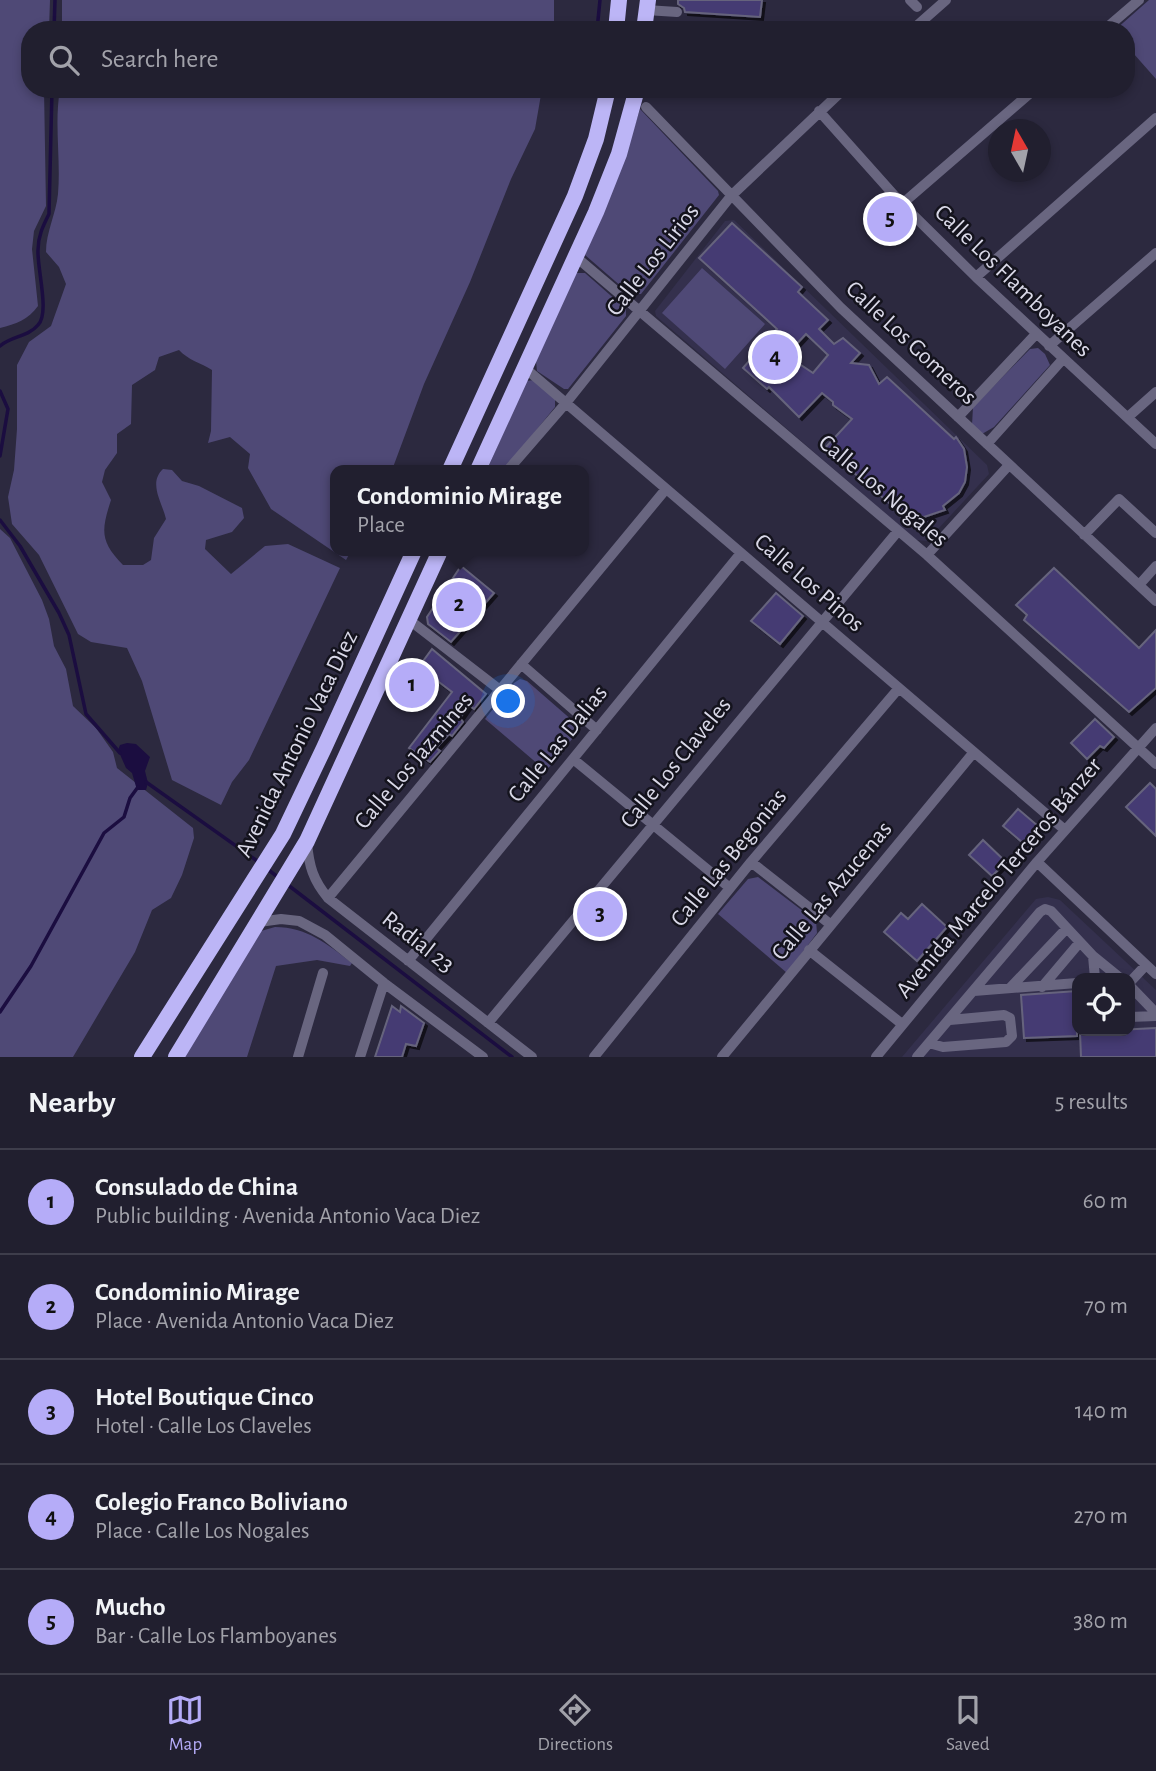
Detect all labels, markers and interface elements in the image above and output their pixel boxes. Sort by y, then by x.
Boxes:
search box [21,21,1135,98]
icon: search [45,41,83,79]
text: Search here [101,46,219,72]
north arrow [988,119,1051,182]
pin: 5 [867,193,913,245]
street label: Calle Los Lirios [602,200,704,320]
street label: Calle Los Flamboyanes [930,200,1096,362]
street label: Calle Los Gomeros [841,277,981,409]
pin: 4 [752,331,798,383]
street label: Calle Los Nogales [814,430,952,552]
popup [330,465,589,556]
text: Condominio Mirage [357,483,562,509]
text: Place [357,514,405,537]
street label: Calle Los Pinos [750,529,868,637]
pin: 2 [436,579,482,631]
street label: Avenida Antonio Vaca Diez [232,627,362,861]
pin: 1 [389,659,435,711]
street label: Calle Las Dalias [504,681,612,807]
your location [491,684,525,718]
street label: Calle Los Jazmines [350,688,478,834]
street label: Calle Los Claveles [616,693,736,833]
street label: Avenida Marcelo Terceros Bánzer [892,753,1106,1003]
street label: Calle Las Begonias [666,785,792,931]
street label: Calle Las Azucenas [767,817,897,965]
pin: 3 [577,888,623,940]
street label: Radial 23 [378,907,458,977]
map controls [1072,973,1135,1036]
button: locate [1072,973,1135,1036]
text: Nearby [28,1088,116,1118]
text: 5 results [1055,1091,1128,1114]
text: Consulado de China [95,1174,298,1200]
text: 1 [47,1190,55,1213]
text: 60 m [1083,1190,1128,1213]
text: Public building · Avenida Antonio Vaca Diez [95,1205,480,1228]
text: Condominio Mirage [95,1279,300,1305]
text: 2 [46,1295,56,1318]
text: 70 m [1084,1295,1128,1318]
text: Place · Avenida Antonio Vaca Diez [95,1310,394,1333]
text: Hotel Boutique Cinco [95,1384,314,1410]
text: 3 [46,1400,56,1423]
text: 140 m [1075,1400,1128,1423]
text: Hotel · Calle Los Claveles [95,1415,312,1438]
text: Colegio Franco Boliviano [95,1489,348,1515]
text: 4 [45,1505,57,1528]
text: 270 m [1074,1505,1128,1528]
text: Place · Calle Los Nogales [95,1520,310,1543]
text: Mucho [95,1594,166,1620]
text: 5 [46,1610,56,1633]
text: 380 m [1073,1610,1128,1633]
text: Bar · Calle Los Flamboyanes [95,1625,337,1648]
tab: Map [166,1691,204,1756]
tab: Directions [537,1691,613,1756]
tab: Saved [946,1691,990,1756]

